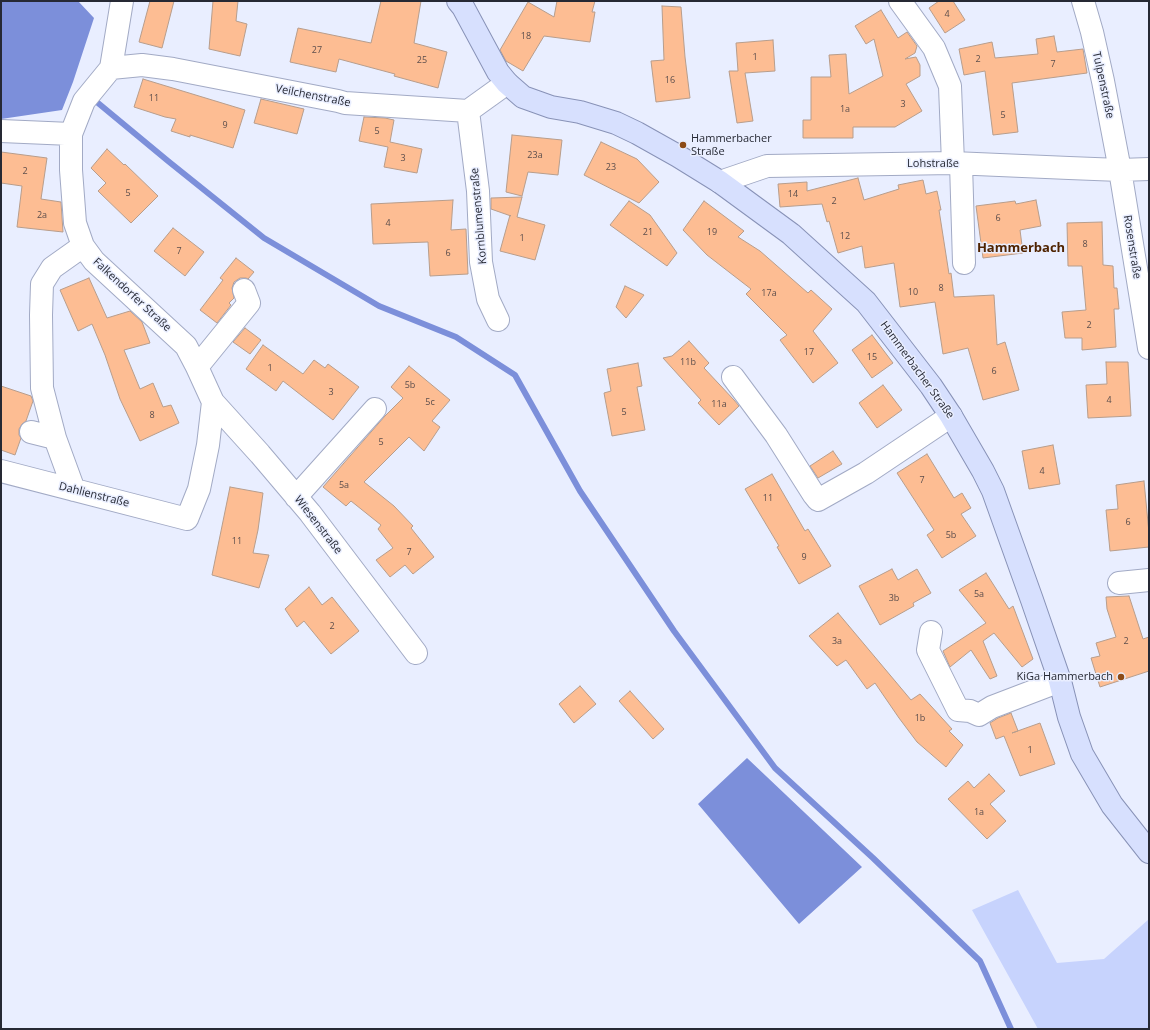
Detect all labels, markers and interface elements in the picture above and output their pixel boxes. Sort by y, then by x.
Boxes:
house number: 4 [944,9,950,19]
house number: 18 [521,31,531,41]
house number: 27 [312,45,322,55]
street label: Tulpenstraße [1089,50,1117,120]
house number: 1 [752,52,758,62]
house number: 2 [975,54,981,64]
house number: 25 [417,55,427,65]
house number: 7 [1050,59,1056,69]
house number: 16 [665,75,675,85]
street label: Veilchenstraße [274,82,352,110]
house number: 11 [149,93,159,103]
house number: 3 [900,99,906,109]
house number: 1a [840,104,850,114]
house number: 5 [1000,110,1006,120]
house number: 9 [222,120,228,130]
house number: 5 [374,126,380,136]
place label: Hammerbacher Straße [691,132,772,158]
marker: Hammerbacher Straße [678,140,688,150]
house number: 23a [527,150,543,160]
house number: 3 [400,153,406,163]
street label: Lohstraße [907,157,959,171]
house number: 23 [606,162,616,172]
house number: 2 [22,166,28,176]
street label: Kornblumenstraße [468,167,490,265]
house number: 5 [125,188,131,198]
house number: 14 [788,189,798,199]
house number: 2 [831,196,837,206]
house number: 2a [37,210,47,220]
house number: 6 [995,213,1001,223]
street label: Rosenstraße [1120,214,1144,280]
house number: 4 [385,218,391,228]
house number: 21 [643,227,653,237]
house number: 19 [707,227,717,237]
house number: 12 [840,231,850,241]
house number: 1 [519,233,525,243]
house number: 8 [1082,239,1088,249]
district label: Hammerbach [977,240,1065,256]
house number: 7 [176,246,182,256]
house number: 6 [445,248,451,258]
street label: Falkendorfer Straße [90,255,174,335]
house number: 8 [938,283,944,293]
house number: 10 [908,287,918,297]
house number: 17a [761,288,777,298]
street label: Hammerbacher Straße [877,319,957,421]
house number: 2 [1086,320,1092,330]
house number: 17 [804,347,814,357]
house number: 15 [867,352,877,362]
house number: 11b [680,357,696,367]
house number: 1 [267,363,273,373]
house number: 6 [991,366,997,376]
house number: 5b [405,380,415,390]
house number: 3 [328,387,334,397]
house number: 4 [1106,395,1112,405]
house number: 5c [425,397,435,407]
house number: 11a [711,399,727,409]
house number: 5 [621,407,627,417]
house number: 8 [149,410,155,420]
house number: 5 [378,437,384,447]
house number: 4 [1039,466,1045,476]
house number: 7 [919,475,925,485]
street label: Dahlienstraße [57,480,131,510]
house number: 5a [339,480,349,490]
street label: Wiesenstraße [291,493,345,557]
house number: 11 [763,493,773,503]
house number: 6 [1125,517,1131,527]
house number: 5b [946,530,956,540]
house number: 11 [232,536,242,546]
house number: 7 [406,547,412,557]
house number: 9 [801,552,807,562]
house number: 5a [974,589,984,599]
house number: 3b [889,593,899,603]
house number: 2 [329,621,335,631]
house number: 3a [832,636,842,646]
house number: 2 [1123,636,1129,646]
place label: KiGa Hammerbach [1016,670,1113,684]
marker: KiGa Hammerbach [1116,672,1126,682]
house number: 1b [915,713,925,723]
house number: 1 [1027,745,1033,755]
house number: 1a [974,807,984,817]

